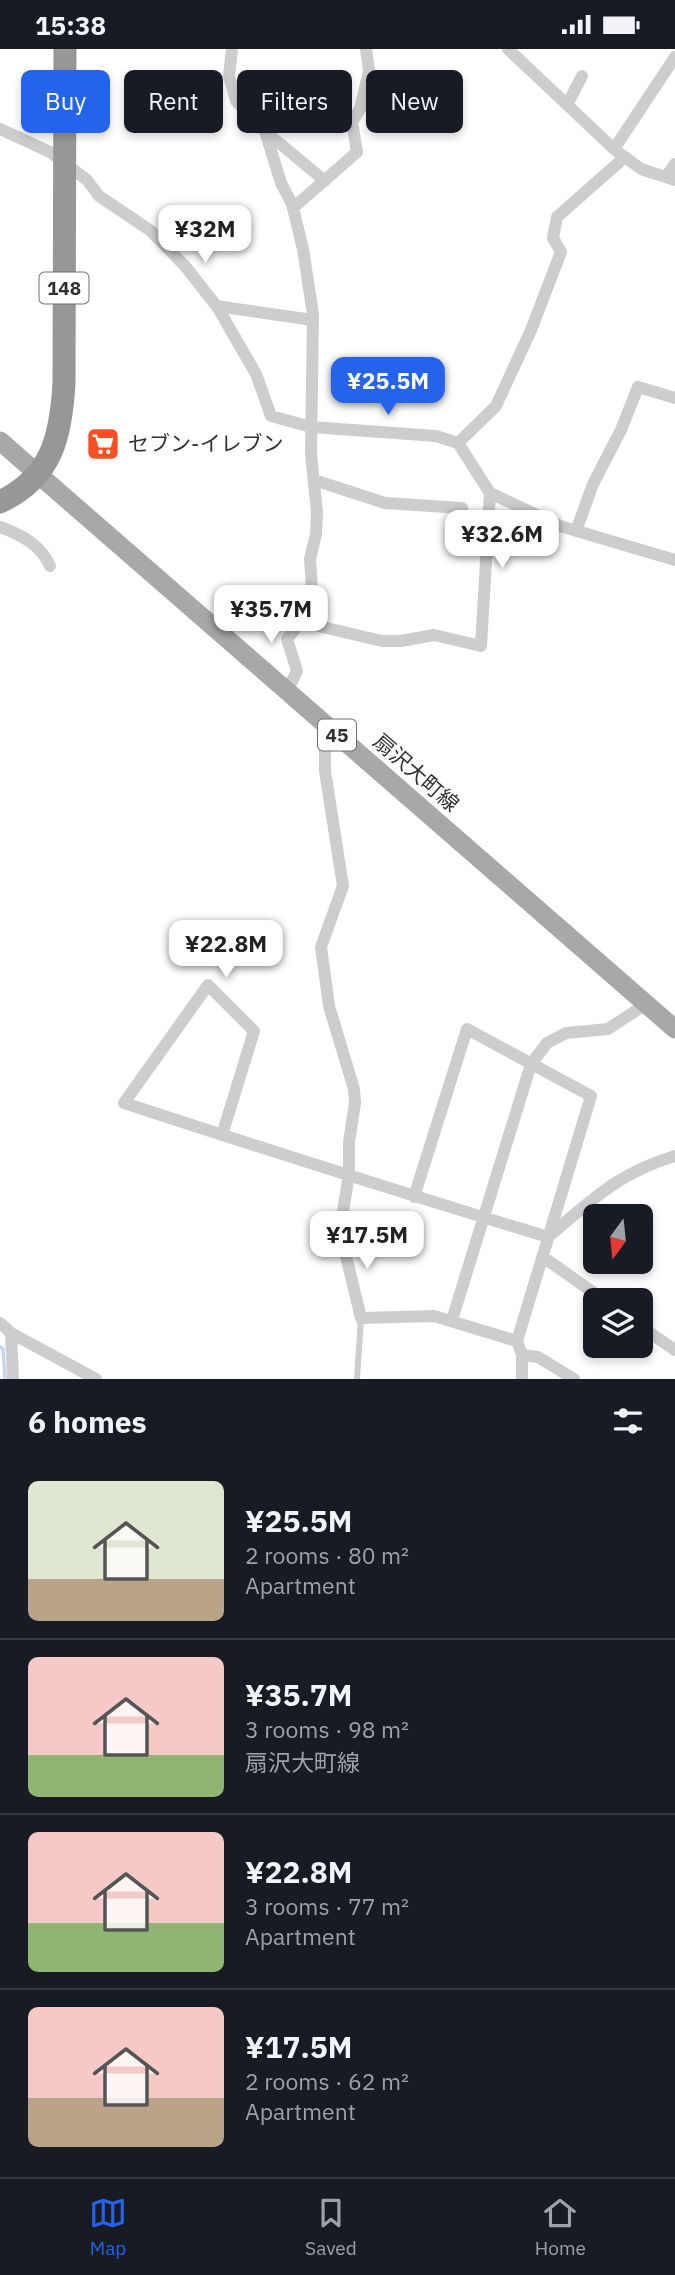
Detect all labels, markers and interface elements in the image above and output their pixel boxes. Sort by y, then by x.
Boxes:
text: 15:38 [35,8,106,42]
chip: Buy [21,70,110,133]
chip: Rent [124,70,223,133]
chip: Filters [237,70,352,133]
chip: New [366,70,463,133]
pin: ¥32M [164,205,246,265]
text: ¥32M [174,213,236,243]
road number: 148 [40,273,88,304]
pin: ¥25.5M [331,357,445,417]
text: ¥25.5M [347,365,429,395]
supermarket icon: セブン-イレブン [84,425,122,463]
place label: セブン-イレブン [128,429,283,457]
pin: ¥32.6M [445,511,559,570]
text: ¥32.6M [461,518,543,548]
pin: ¥35.7M [214,585,328,645]
text: ¥35.7M [230,593,312,623]
road number: 45 [318,719,356,751]
street label: 扇沢大町線 [368,727,465,817]
pin: ¥22.8M [169,921,283,980]
text: ¥22.8M [185,928,267,958]
north arrow [583,1204,653,1274]
map controls [583,1204,653,1358]
pin: ¥17.5M [310,1211,424,1271]
text: ¥17.5M [326,1219,408,1249]
button: layers [583,1288,653,1358]
text: 6 homes [28,1402,147,1441]
icon: filters [609,1402,647,1440]
text: ¥25.5M [245,1501,352,1540]
icon: home [84,1509,168,1593]
text: 2 rooms · 80 m² [245,1540,409,1570]
text: Apartment [245,1570,356,1600]
text: ¥35.7M [245,1675,352,1714]
icon: home [84,1685,168,1769]
text: 3 rooms · 98 m² [245,1714,409,1744]
text: 扇沢大町線 [245,1747,360,1777]
text: ¥22.8M [245,1852,352,1891]
icon: home [84,1860,168,1944]
text: 3 rooms · 77 m² [245,1891,409,1921]
text: Apartment [245,1921,356,1951]
text: ¥17.5M [245,2027,352,2066]
icon: home [84,2035,168,2119]
text: 2 rooms · 62 m² [245,2066,409,2096]
text: Apartment [245,2096,356,2126]
tab: Map [89,2194,127,2260]
tab: Saved [305,2194,357,2260]
tab: Home [535,2194,586,2260]

